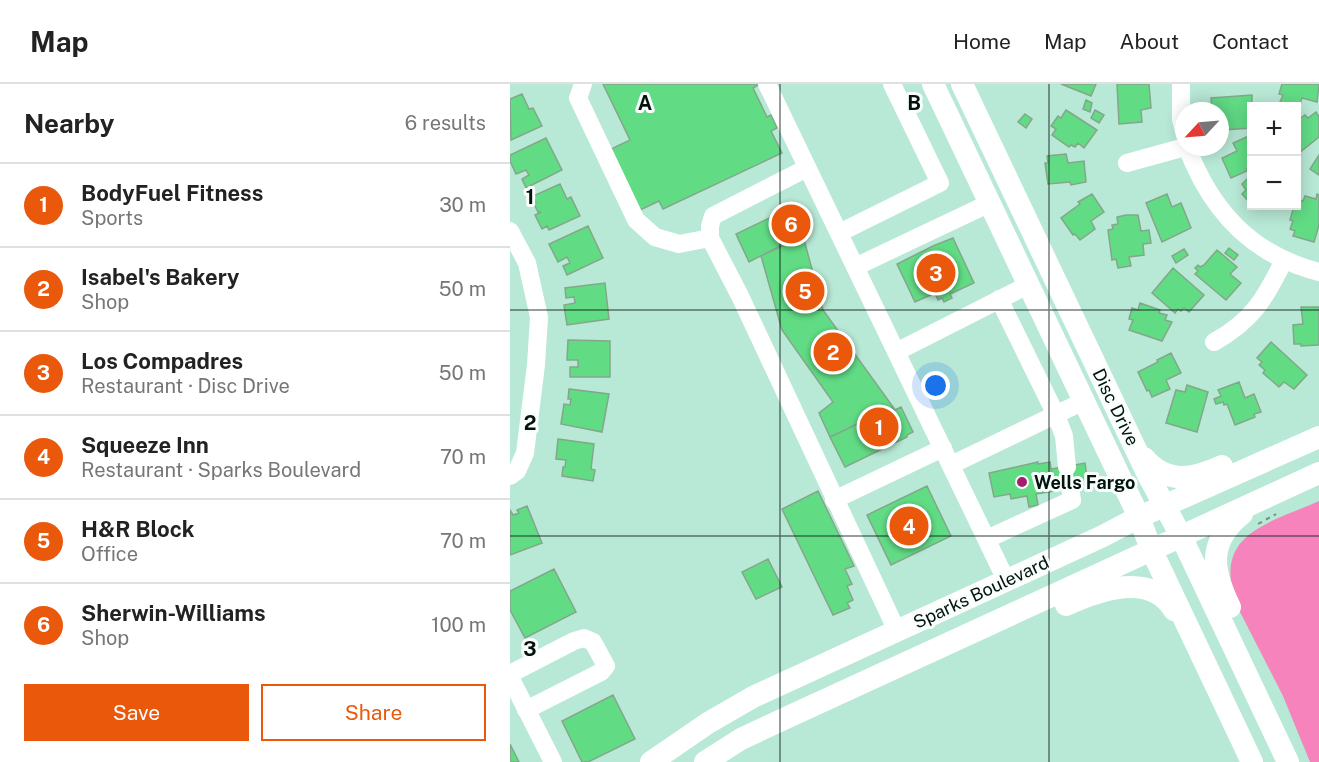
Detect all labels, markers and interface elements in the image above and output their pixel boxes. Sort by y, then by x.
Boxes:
text: Map [30,25,89,58]
text: Home [953,29,1011,54]
text: Map [1044,29,1087,54]
text: About [1120,29,1179,54]
text: Contact [1212,29,1289,54]
text: A [638,91,652,115]
text: B [907,91,921,115]
north arrow [1175,102,1229,156]
map controls [1247,102,1301,210]
button: + [1247,102,1301,156]
text: Nearby [24,108,114,139]
text: 6 results [405,111,486,135]
button: − [1247,156,1301,210]
text: BodyFuel Fitness [81,180,263,206]
text: 1 [526,185,534,209]
text: 1 [39,193,48,217]
text: 30 m [439,193,486,217]
pin: 6 [772,202,810,246]
text: Sports [81,206,143,230]
pin: 3 [916,250,956,296]
text: Isabel's Bakery [81,264,239,290]
pin: 5 [786,268,824,314]
text: 2 [37,277,50,301]
text: 50 m [439,277,486,301]
text: Shop [81,290,129,314]
pin: 2 [814,330,852,374]
text: Los Compadres [81,348,243,374]
text: 3 [37,361,50,385]
text: 50 m [439,361,486,385]
street label: Disc Drive [1088,365,1144,449]
your location [921,371,950,400]
text: Restaurant · Disc Drive [81,374,290,398]
pin: 1 [860,404,898,450]
text: 2 [524,411,536,435]
text: Squeeze Inn [81,432,209,458]
text: 4 [37,445,50,469]
text: 70 m [440,445,486,469]
text: Restaurant · Sparks Boulevard [81,458,361,482]
place label: Wells Fargo [1034,472,1135,493]
marker: Wells Fargo [1015,475,1029,489]
pin: 4 [890,504,928,548]
text: H&R Block [81,516,194,542]
text: 5 [37,529,50,553]
text: 70 m [440,529,486,553]
text: Office [81,542,138,566]
street label: Sparks Boulevard [910,551,1052,633]
text: Sherwin-Williams [81,600,266,626]
text: 6 [37,613,50,637]
text: 100 m [431,613,486,637]
text: Shop [81,626,129,650]
text: 3 [523,637,537,661]
button: Save [24,684,249,741]
button: Share [261,684,486,741]

